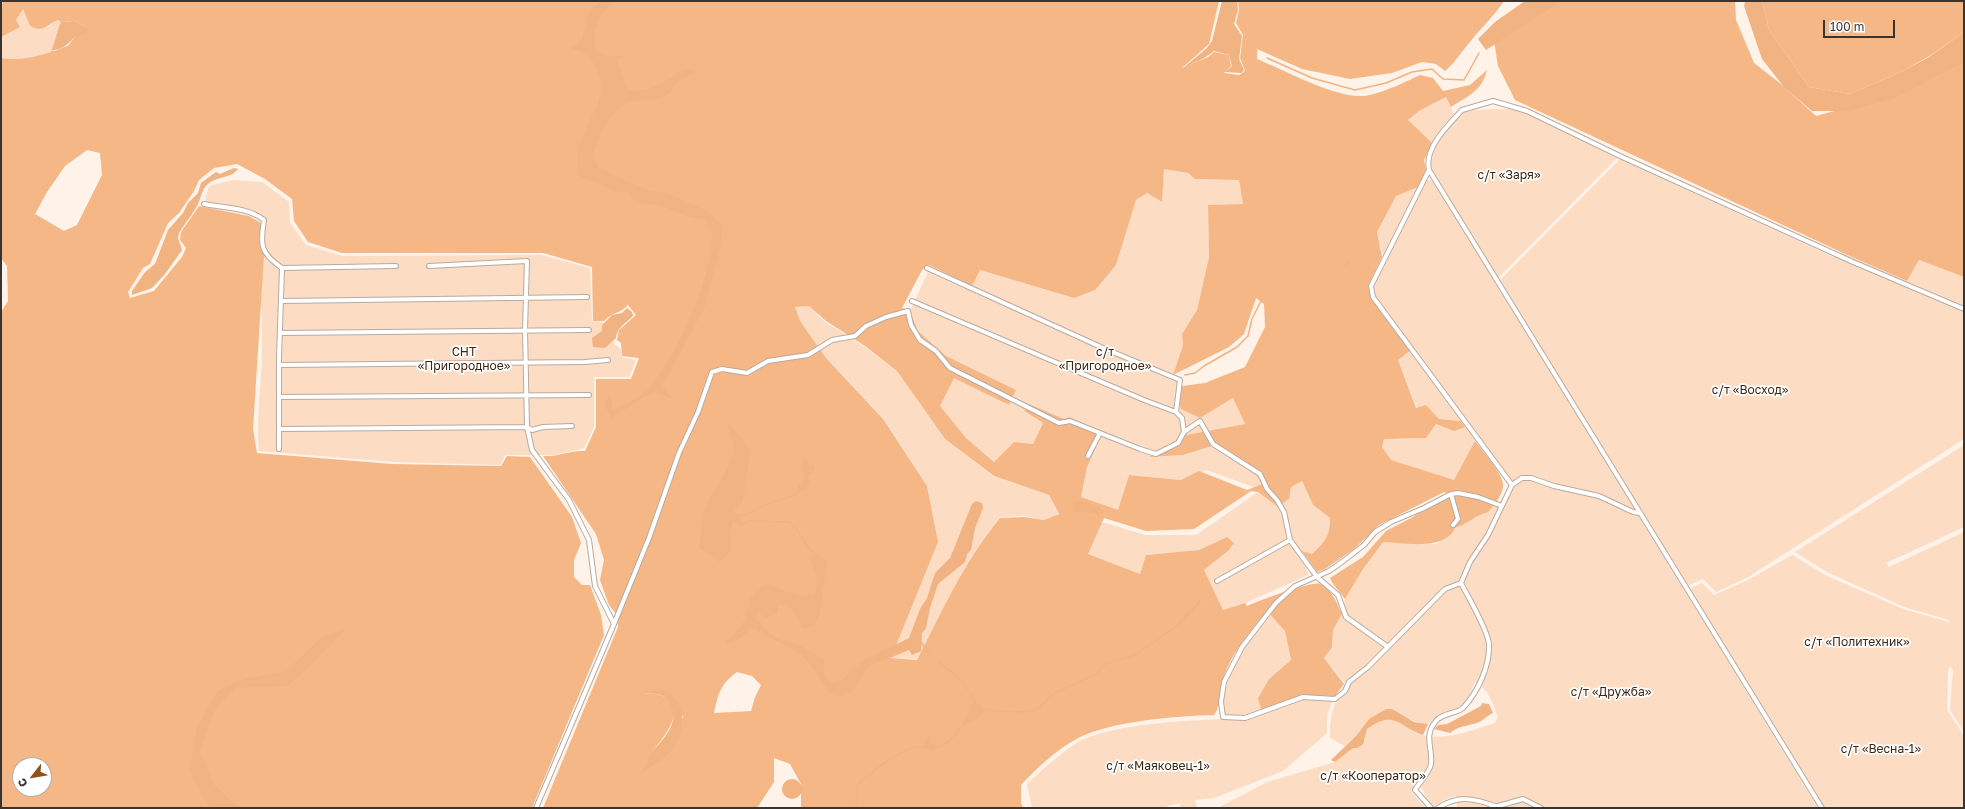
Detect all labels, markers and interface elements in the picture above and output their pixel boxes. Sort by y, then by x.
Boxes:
scale bar [1825,12,1897,38]
text: 100 m [1830,19,1864,34]
park label: с/т «Заря» [1477,168,1541,182]
park label: СНТ «Пригородное» [418,345,510,373]
park label: с/т «Пригородное» [1059,345,1151,373]
park label: с/т «Восход» [1712,383,1788,397]
park label: с/т «Политехник» [1804,635,1910,649]
park label: с/т «Дружба» [1571,685,1651,699]
park label: с/т «Весна-1» [1841,742,1921,756]
north arrow [12,757,52,797]
park label: с/т «Маяковец-1» [1106,759,1210,773]
park label: с/т «Кооператор» [1320,769,1426,783]
text: С [15,776,30,790]

